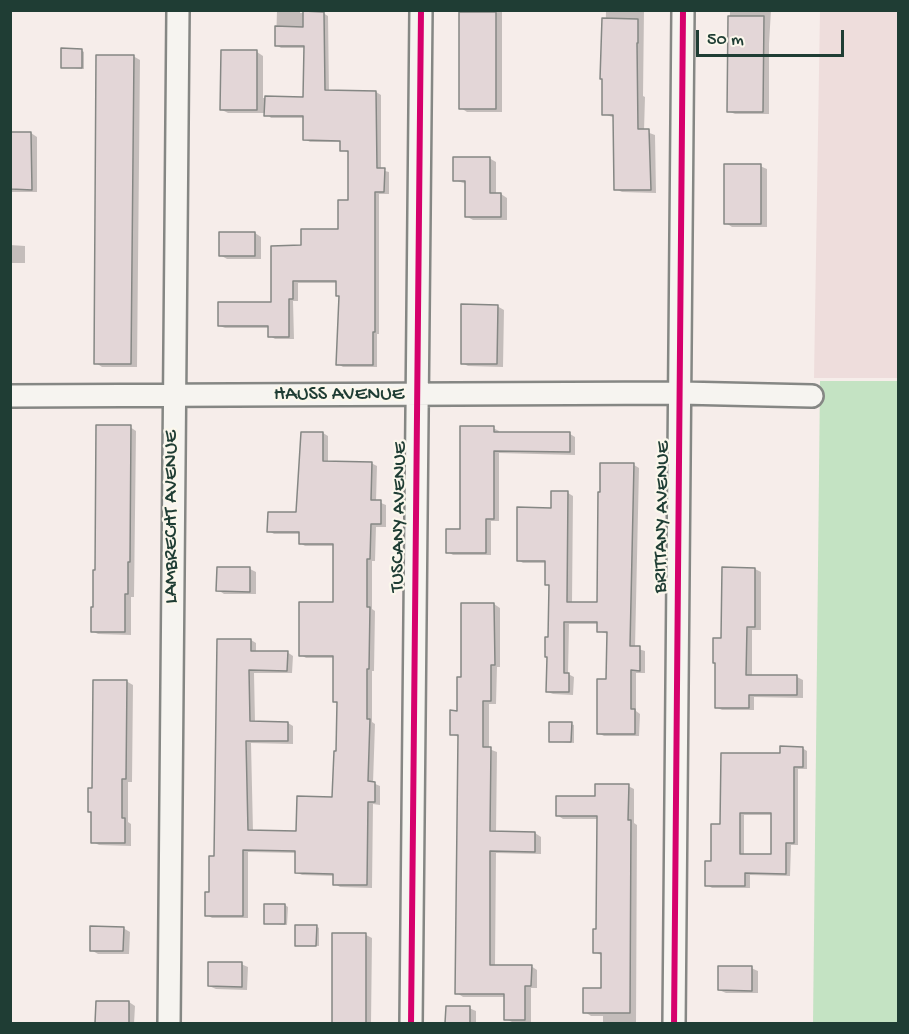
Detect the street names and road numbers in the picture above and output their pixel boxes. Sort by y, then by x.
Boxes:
street label: HAUSS AVENUE [274,384,404,408]
street label: LAMBRECHT AVENUE [161,430,185,604]
street label: TUSCANY AVENUE [387,441,413,593]
street label: BRITTANY AVENUE [650,441,676,593]

